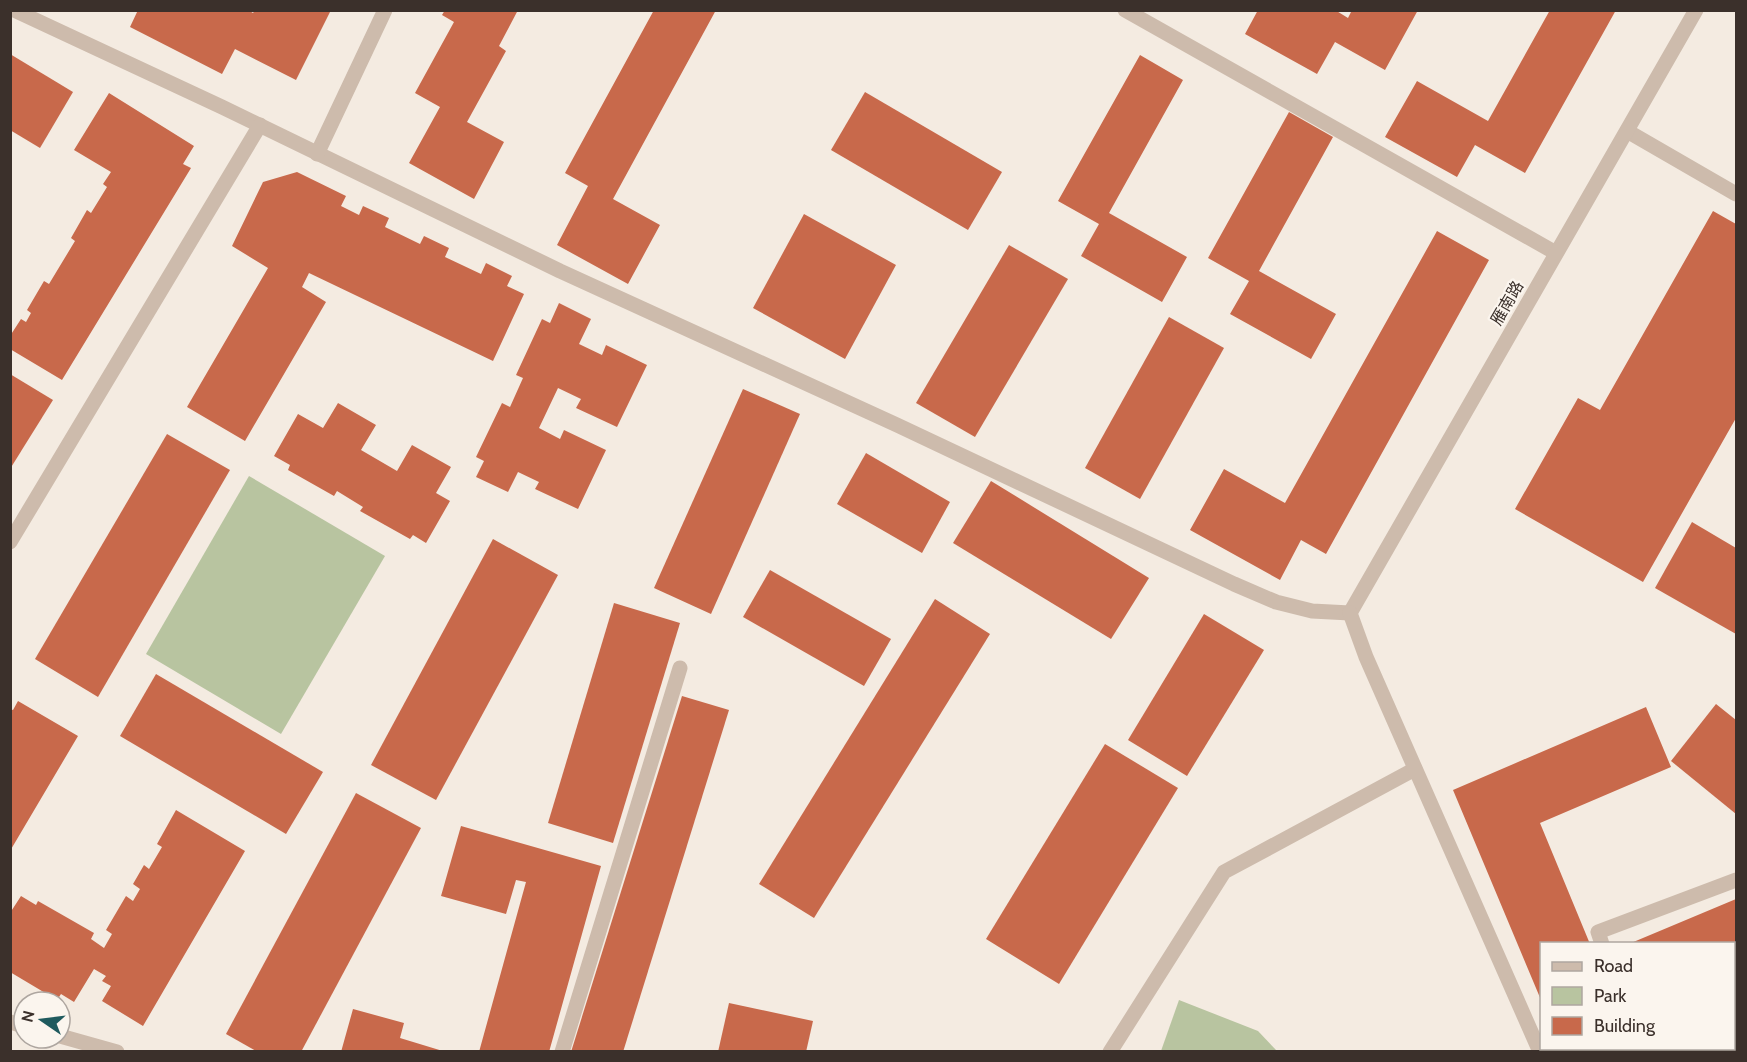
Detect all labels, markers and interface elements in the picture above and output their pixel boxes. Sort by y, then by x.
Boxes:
street label: 雁南路 [1487,277,1527,329]
legend [1540,942,1735,1050]
text: Road [1594,955,1633,977]
text: Park [1594,985,1627,1007]
north arrow [12,990,72,1050]
text: N [17,1009,39,1024]
text: Building [1594,1015,1656,1037]

